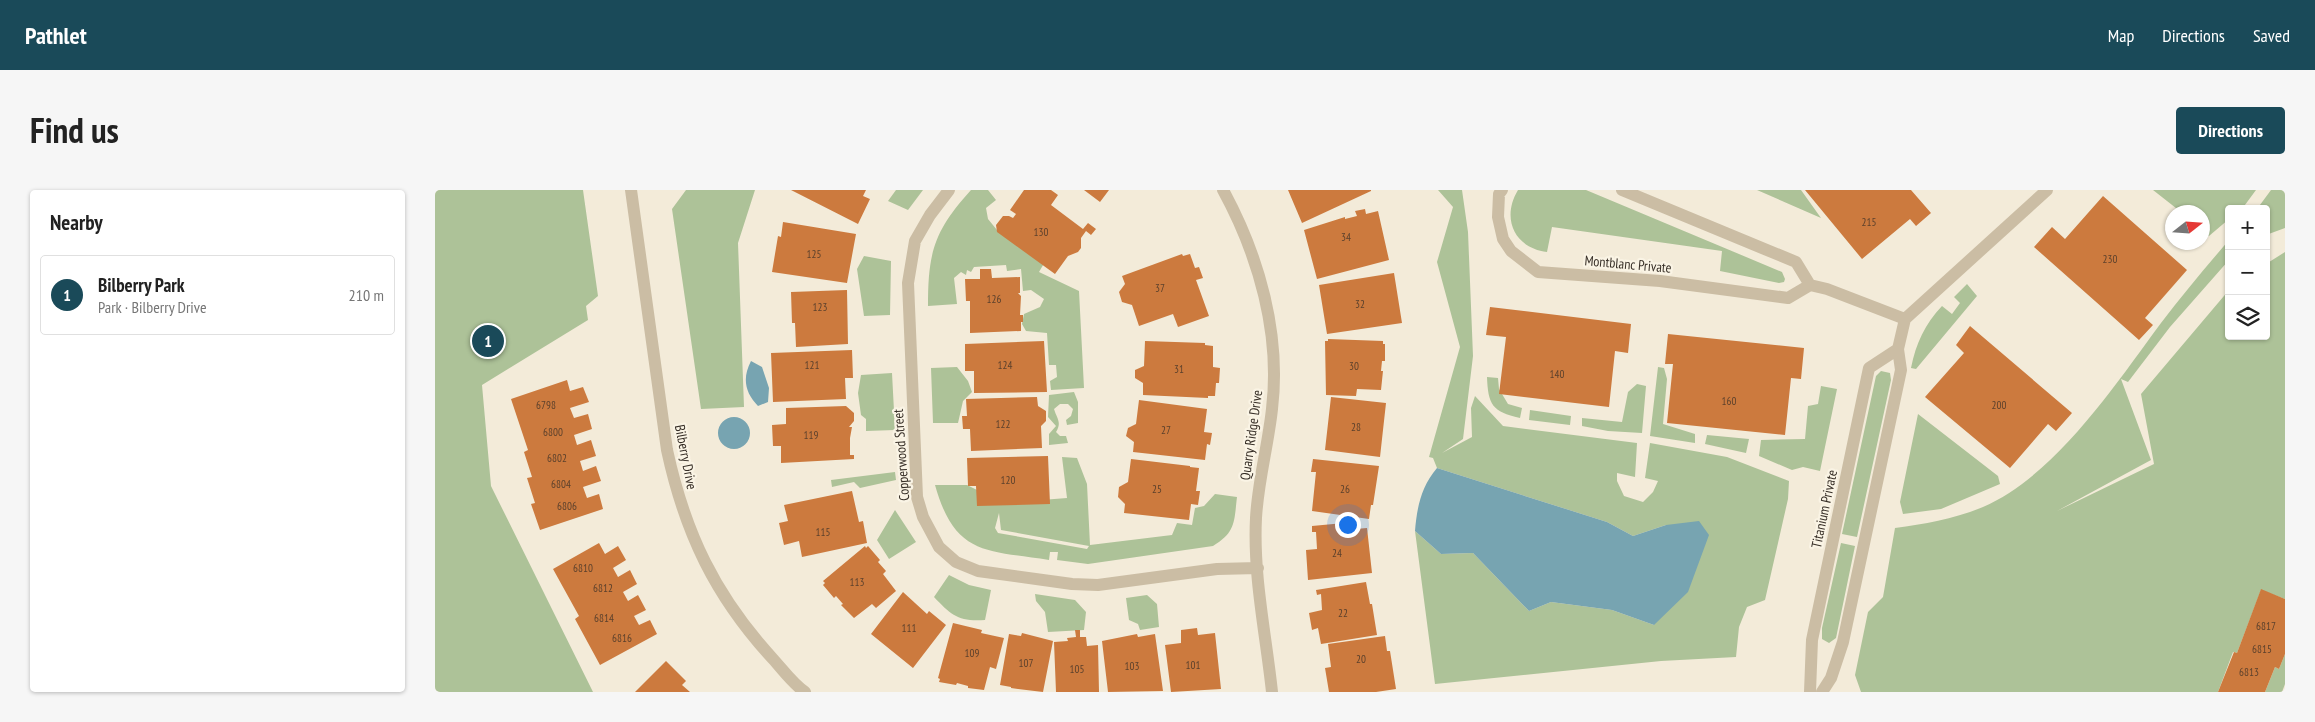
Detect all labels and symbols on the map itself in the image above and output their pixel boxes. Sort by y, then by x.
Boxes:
north arrow [2165,205,2210,250]
house number: 215 [1862,215,1876,229]
house number: 130 [1034,225,1048,239]
house number: 34 [1341,230,1351,244]
house number: 125 [807,247,821,261]
street label: Montblanc Private [1584,251,1672,277]
house number: 230 [2103,252,2117,266]
house number: 37 [1155,281,1165,295]
house number: 126 [987,292,1001,306]
house number: 32 [1355,297,1365,311]
house number: 123 [813,300,827,314]
pin: 1 [472,322,504,360]
house number: 121 [805,358,819,372]
house number: 124 [998,358,1012,372]
house number: 30 [1349,359,1359,373]
house number: 31 [1174,362,1184,376]
house number: 140 [1550,367,1564,381]
street label: Quarry Ridge Drive [1236,389,1266,481]
house number: 160 [1722,394,1736,408]
house number: 6798 [536,398,556,412]
house number: 200 [1992,398,2006,412]
street label: Copperwood Street [889,408,913,502]
house number: 122 [996,417,1010,431]
house number: 28 [1351,420,1361,434]
street label: Bilberry Drive [671,423,701,491]
house number: 27 [1161,423,1171,437]
house number: 6800 [543,425,563,439]
house number: 119 [804,428,818,442]
house number: 6802 [547,451,567,465]
street label: Titanium Private [1807,468,1841,550]
house number: 120 [1001,473,1015,487]
house number: 6804 [551,477,571,491]
house number: 25 [1152,482,1162,496]
house number: 26 [1340,482,1350,496]
house number: 6806 [557,499,577,513]
your location [1335,512,1361,538]
house number: 115 [816,525,830,539]
house number: 24 [1332,546,1342,560]
house number: 6810 [573,561,593,575]
house number: 113 [850,575,864,589]
house number: 6812 [593,581,613,595]
house number: 22 [1338,606,1348,620]
house number: 6814 [594,611,614,625]
house number: 6817 [2256,619,2276,633]
house number: 111 [902,621,916,635]
house number: 6816 [612,631,632,645]
house number: 6815 [2252,642,2272,656]
house number: 109 [965,646,979,660]
house number: 20 [1356,652,1366,666]
house number: 107 [1019,656,1033,670]
house number: 101 [1186,658,1200,672]
house number: 103 [1125,659,1139,673]
house number: 105 [1070,662,1084,676]
house number: 6813 [2239,665,2259,679]

